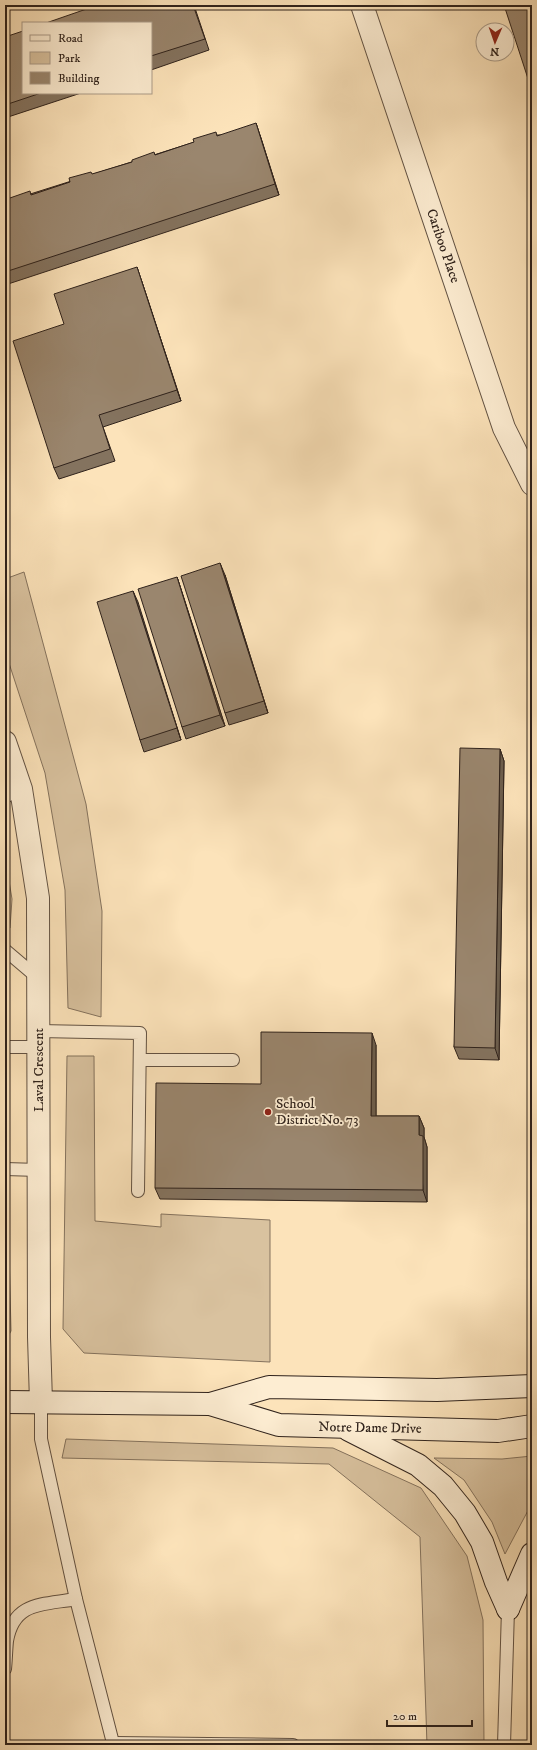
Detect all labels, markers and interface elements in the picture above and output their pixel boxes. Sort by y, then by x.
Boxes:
legend [22,22,152,94]
north arrow [475,22,515,62]
text: Road [58,31,83,46]
text: N [490,44,499,58]
text: Park [58,51,80,66]
text: Building [58,71,99,86]
street label: Cariboo Place [422,207,464,286]
street label: Laval Crescent [30,1028,48,1112]
place label: School District No. 73 [276,1095,358,1129]
marker: School District No. 73 [263,1107,273,1117]
street label: Notre Dame Drive [318,1418,422,1438]
scale bar [387,1702,472,1728]
text: 20 m [393,1709,417,1724]

